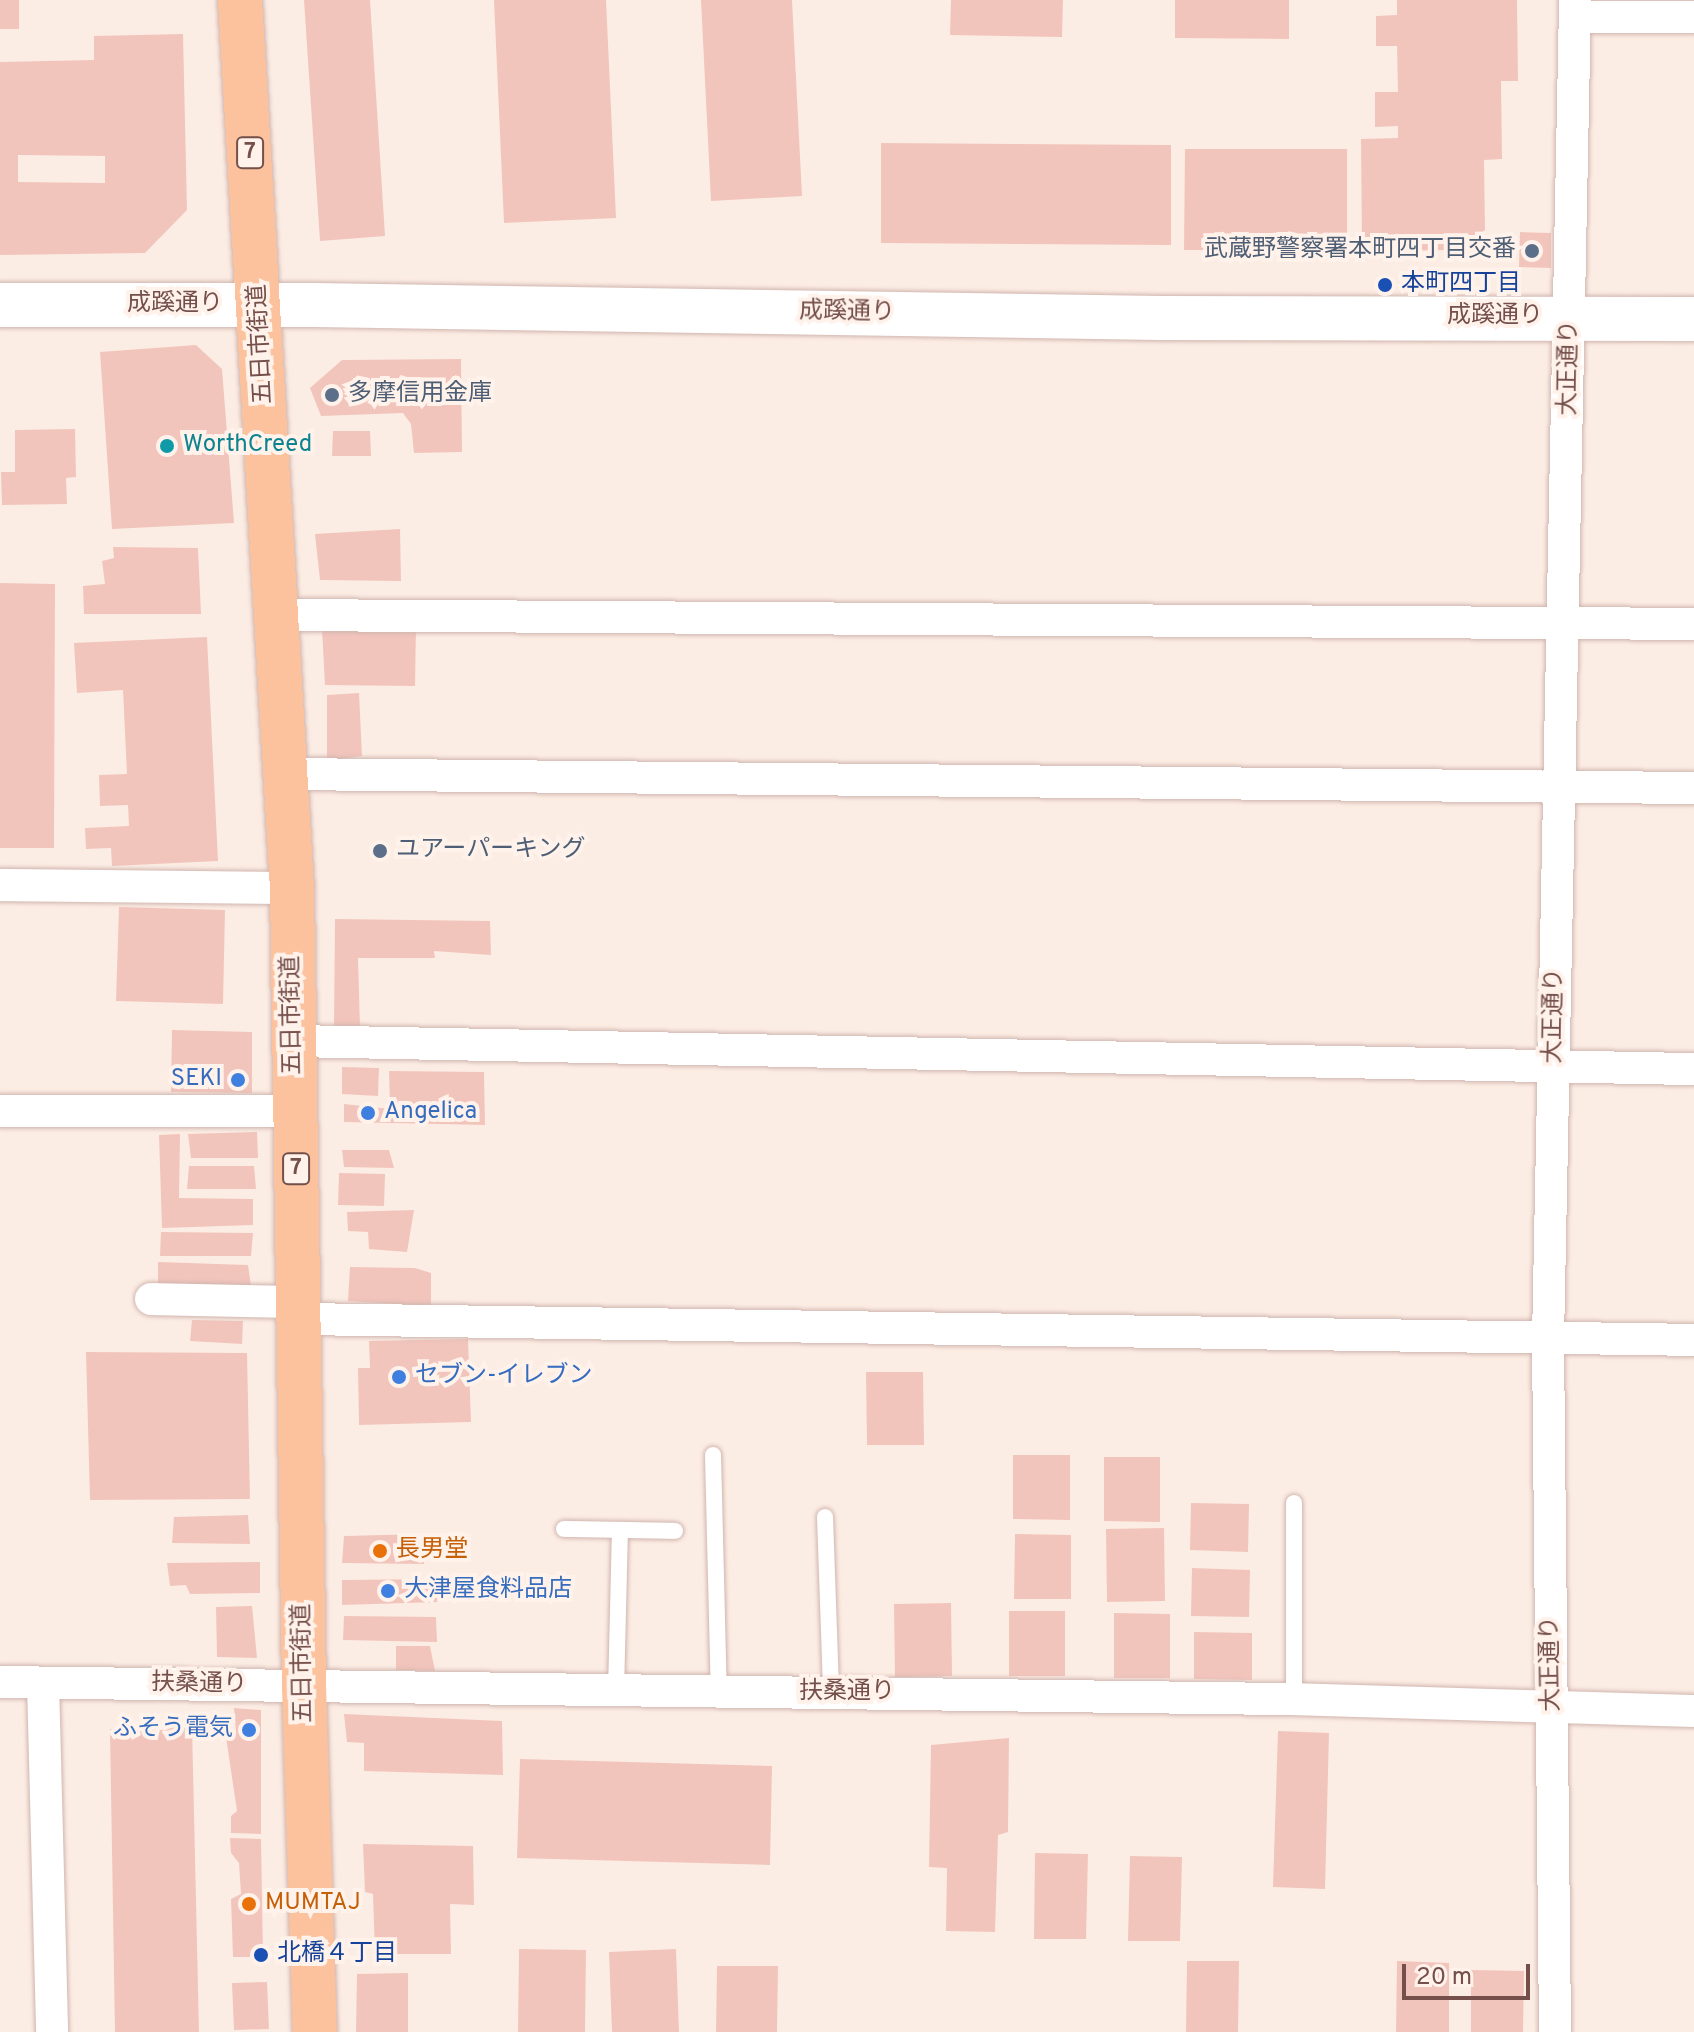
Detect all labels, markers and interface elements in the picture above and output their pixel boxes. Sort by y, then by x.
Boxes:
road number: 7 [236,135,264,171]
place label: 武蔵野警察署本町四丁目交番 [1204,237,1516,265]
marker: 武蔵野警察署本町四丁目交番 [1523,242,1541,260]
place label: 本町四丁目 [1401,271,1521,299]
marker: 本町四丁目 [1376,276,1394,294]
street label: 五日市街道 [244,283,280,405]
street label: 成蹊通り [127,291,223,319]
street label: 成蹊通り [799,298,895,328]
street label: 成蹊通り [1447,303,1543,331]
street label: 大正通り [1555,320,1585,416]
place label: 多摩信用金庫 [348,381,492,409]
marker: 多摩信用金庫 [323,386,341,404]
place label: WorthCreed [183,432,312,460]
marker: WorthCreed [158,437,176,455]
place label: ユアーパーキング [396,837,587,865]
marker: ユアーパーキング [371,842,389,860]
street label: 五日市街道 [278,955,308,1075]
street label: 大正通り [1540,968,1570,1064]
place label: SEKI [171,1066,222,1094]
marker: SEKI [229,1071,247,1089]
place label: Angelica [384,1099,477,1127]
marker: Angelica [359,1104,377,1122]
road number: 7 [282,1151,310,1187]
place label: セブン-イレブン [415,1363,593,1391]
marker: セブン-イレブン [390,1368,408,1386]
place label: 長男堂 [396,1537,468,1565]
marker: 長男堂 [371,1542,389,1560]
place label: 大津屋食料品店 [404,1577,572,1605]
marker: 大津屋食料品店 [379,1582,397,1600]
street label: 五日市街道 [289,1603,319,1723]
street label: 大正通り [1537,1616,1567,1712]
street label: 扶桑通り [151,1670,247,1700]
street label: 扶桑通り [799,1679,895,1707]
place label: ふそう電気 [113,1716,233,1744]
marker: ふそう電気 [240,1721,258,1739]
place label: MUMTAJ [265,1890,361,1918]
marker: MUMTAJ [240,1895,258,1913]
place label: 北橋４丁目 [277,1941,397,1969]
marker: 北橋４丁目 [252,1946,270,1964]
scale bar [1406,1948,1534,1998]
text: 20 m [1416,1963,1472,1993]

